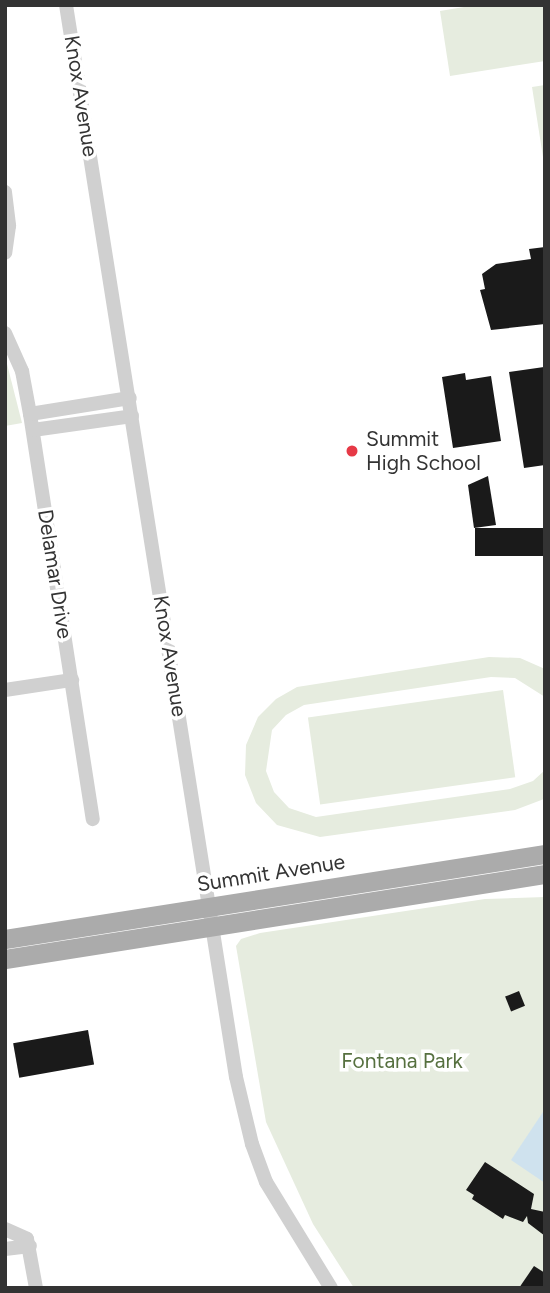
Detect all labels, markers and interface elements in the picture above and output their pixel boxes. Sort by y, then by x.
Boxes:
street label: Knox Avenue [59,33,103,159]
place label: Summit High School [366,426,481,476]
marker: Summit High School [344,443,360,459]
street label: Delamar Drive [32,507,78,641]
street label: Knox Avenue [148,593,192,719]
street label: Summit Avenue [195,849,347,897]
park label: Fontana Park [341,1048,463,1074]

